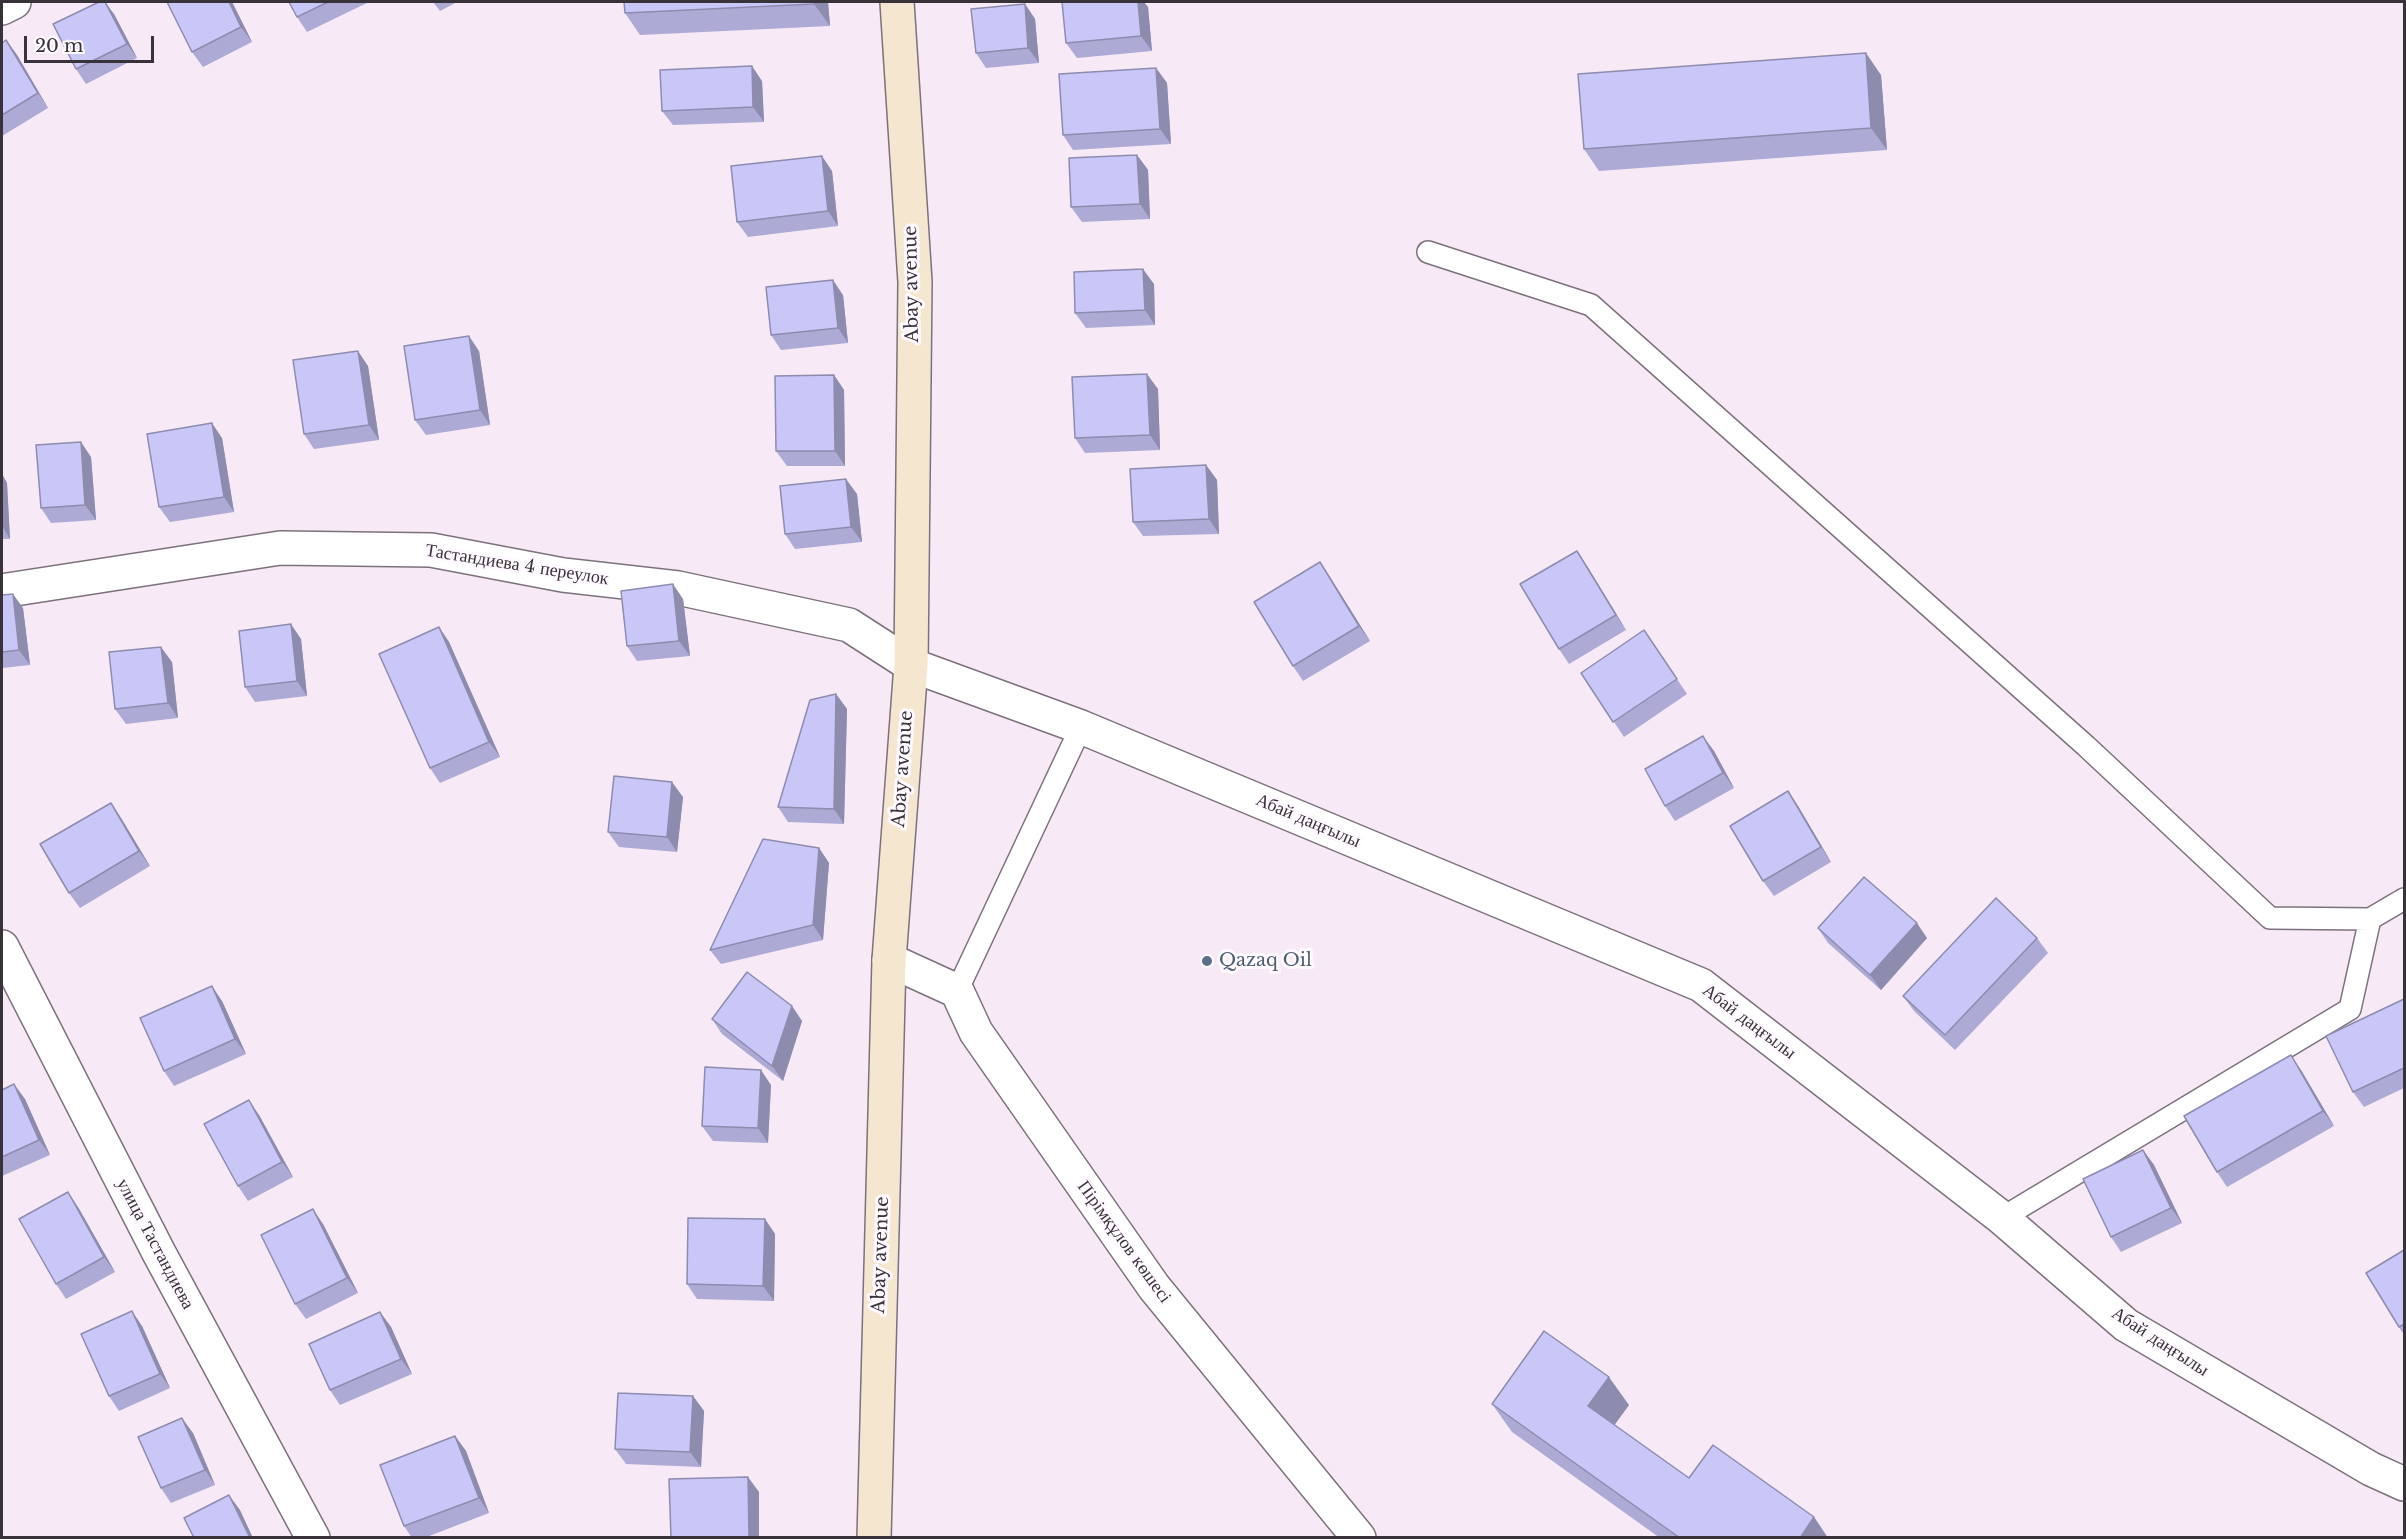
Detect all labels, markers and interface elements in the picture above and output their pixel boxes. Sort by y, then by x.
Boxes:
scale bar [27,24,158,62]
text: 20 m [35,35,83,57]
street label: Abay avenue [900,225,924,343]
street label: Тастандиева 4 переулок [424,540,610,590]
street label: Abay avenue [888,710,918,828]
street label: Абай даңғылы [1253,789,1363,853]
place label: Qazaq Oil [1219,950,1312,972]
marker: Qazaq Oil [1200,954,1214,968]
street label: Абай даңғылы [1698,980,1800,1064]
street label: улица Тастандиева [111,1175,199,1313]
street label: Пірімқұлов көшесі [1072,1177,1176,1307]
street label: Abay avenue [868,1196,894,1314]
street label: Абай даңғылы [2107,1303,2213,1381]

